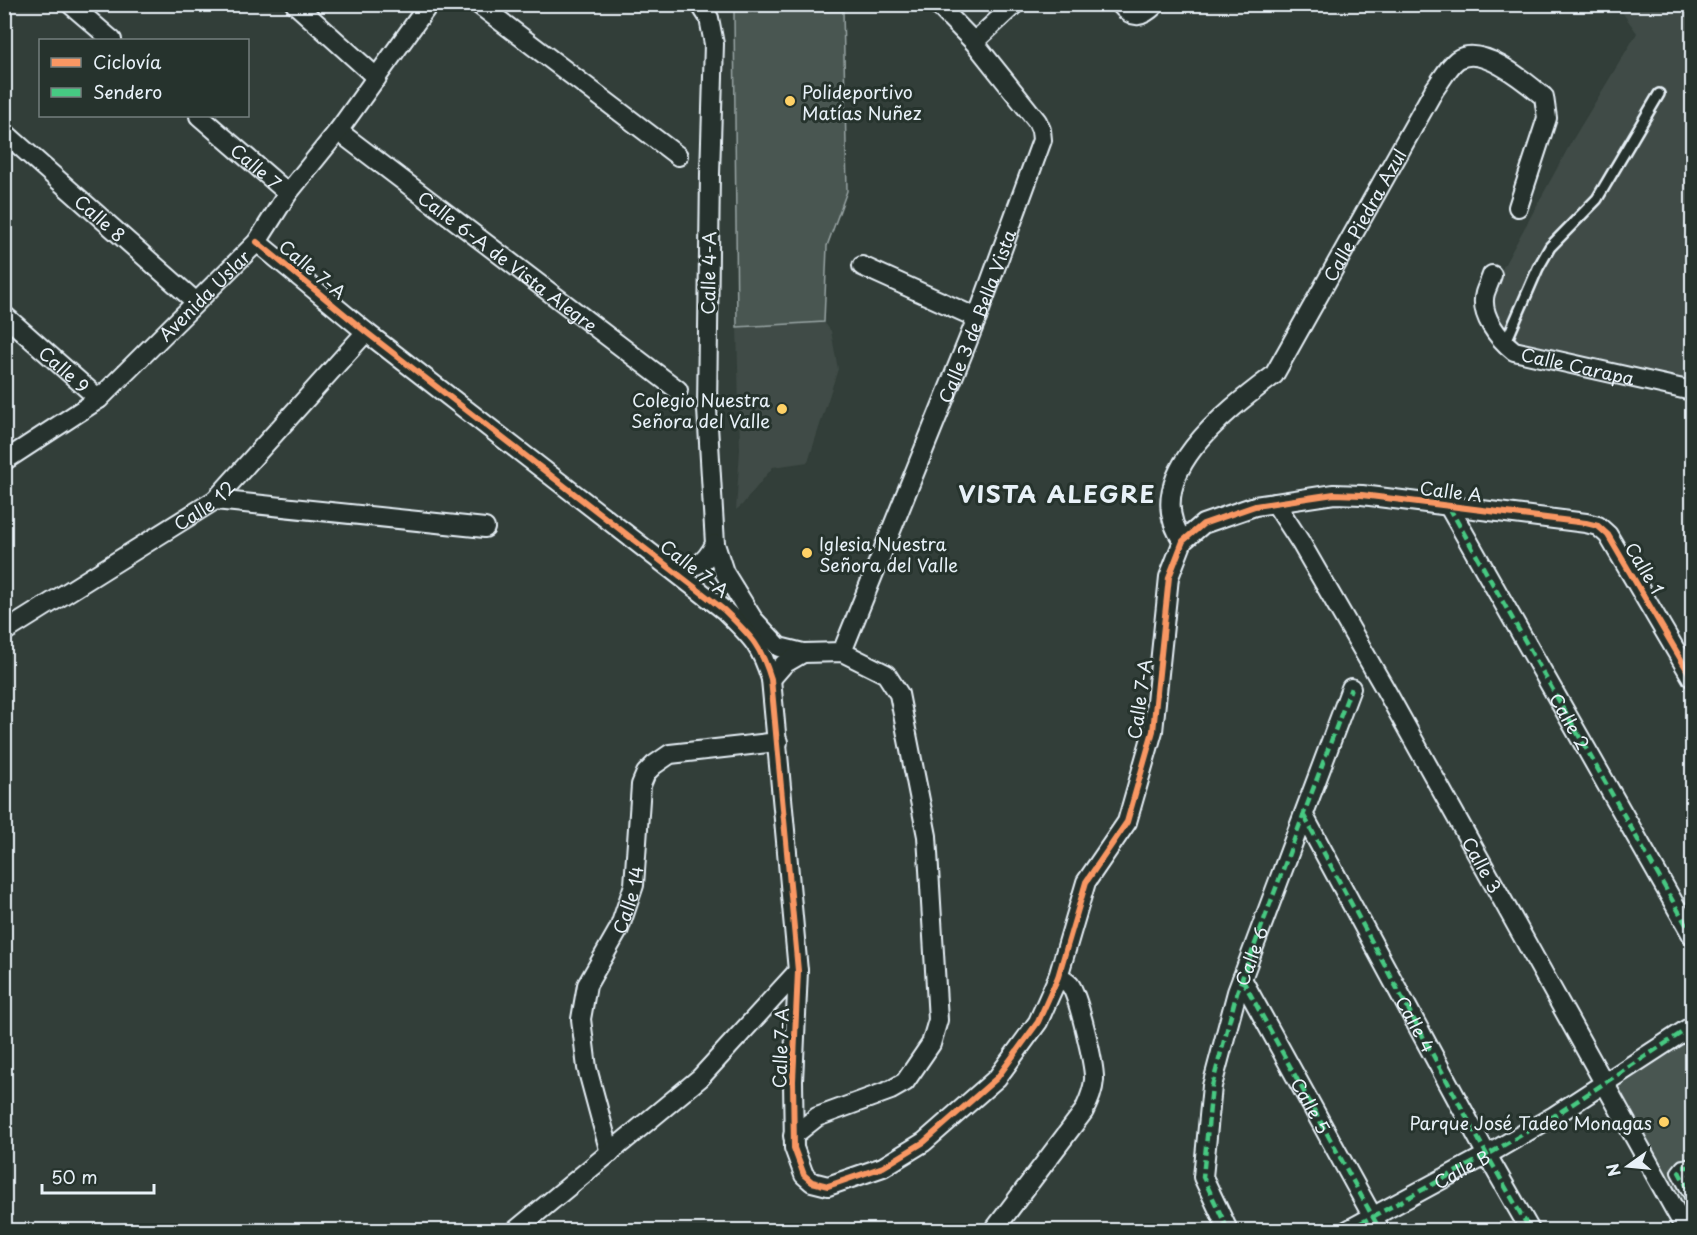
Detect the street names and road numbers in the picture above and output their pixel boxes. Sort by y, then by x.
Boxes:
street label: Calle 7 [225,136,288,195]
street label: Calle Piedra Azul [1316,143,1412,286]
street label: Calle 6-A de Vista Alegre [413,183,604,338]
street label: Calle 8 [69,187,132,248]
street label: Calle 3 de Bella Vista [931,225,1022,407]
street label: Calle 4-A [694,231,722,315]
street label: Calle 7-A [273,233,353,305]
street label: Avenida Uslar [152,243,256,347]
street label: Calle 9 [33,339,96,399]
street label: Calle Carapa [1519,340,1638,391]
street label: Calle 12 [168,474,241,536]
street label: Calle A [1418,474,1484,508]
street label: Calle 7-A [655,533,735,604]
street label: Calle 1 [1619,537,1671,599]
street label: Calle 7-A [1120,657,1158,741]
street label: Calle 2 [1543,687,1597,754]
street label: Calle 3 [1456,831,1509,898]
street label: Calle 14 [605,865,649,937]
street label: Calle 6 [1227,922,1274,989]
street label: Calle 4 [1390,990,1442,1057]
street label: Calle 7-A [765,1007,795,1089]
street label: Calle 5 [1285,1072,1338,1138]
street label: Calle B [1428,1142,1495,1195]

